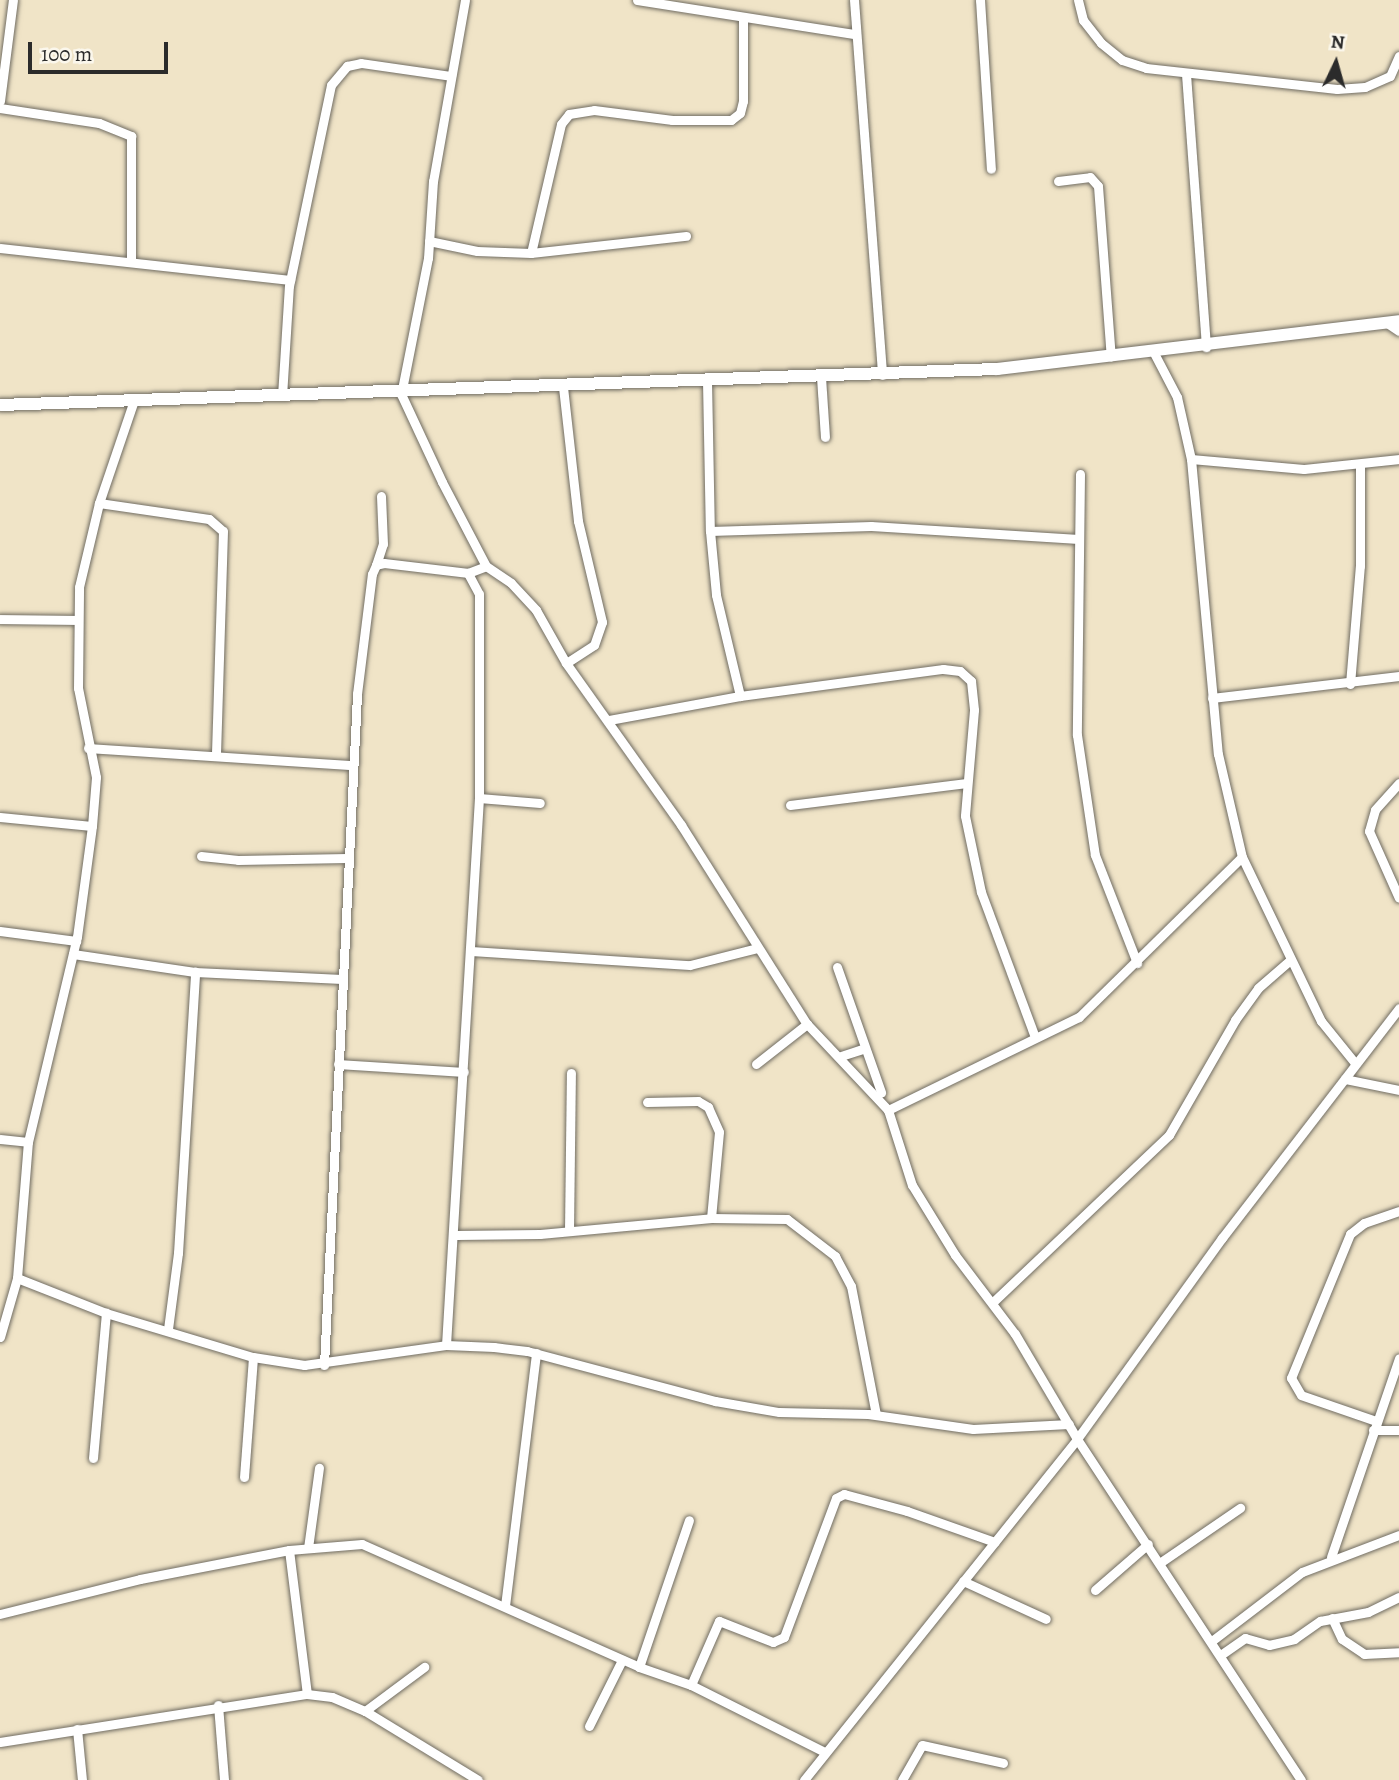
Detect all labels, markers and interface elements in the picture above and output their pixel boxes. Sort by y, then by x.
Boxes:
scale bar [32,28,172,72]
north arrow [1301,28,1371,98]
text: N [1330,29,1346,56]
text: 100 m [41,40,92,68]

